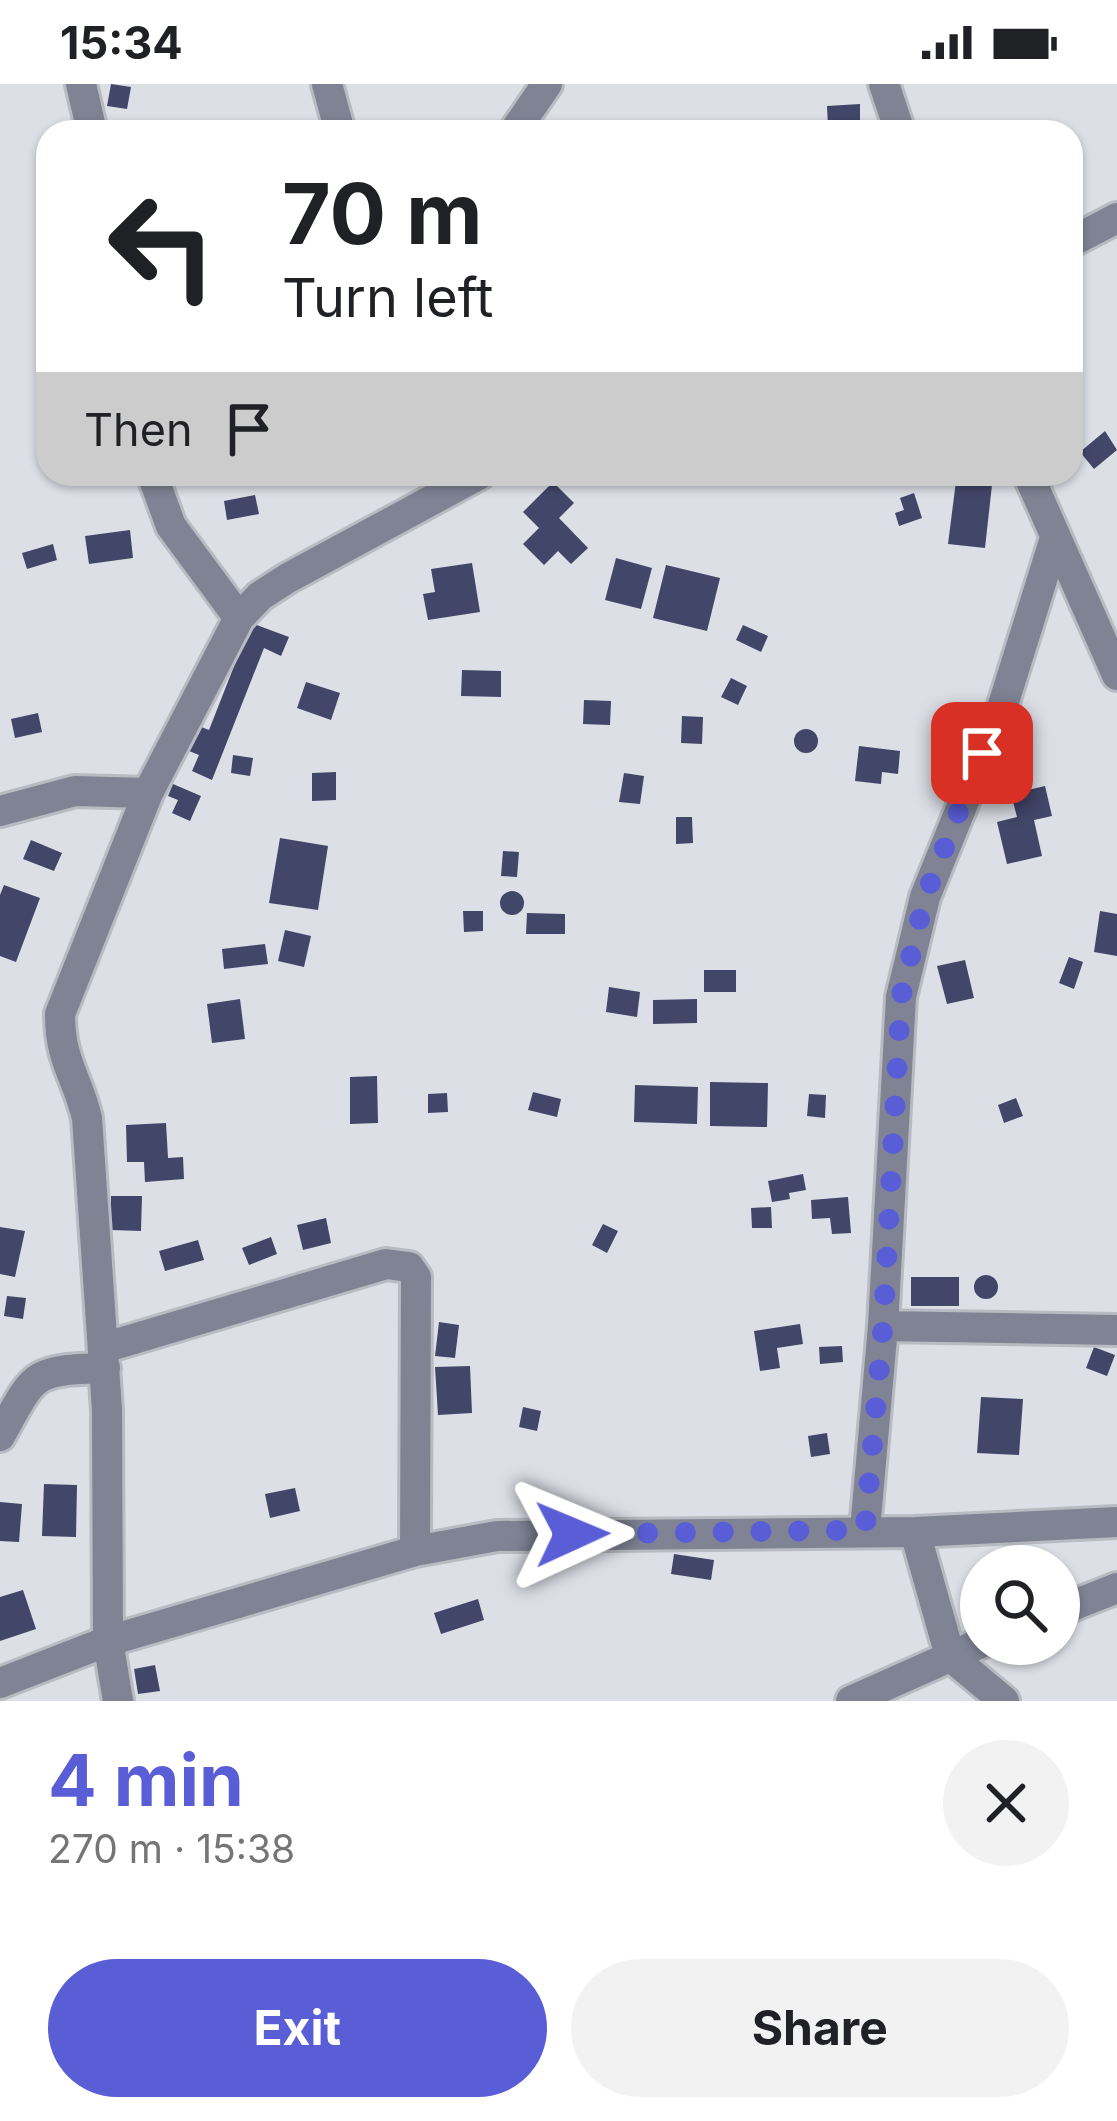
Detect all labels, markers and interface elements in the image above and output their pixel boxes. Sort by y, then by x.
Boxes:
text: 15:34 [60,15,183,70]
text: 70 m [282,163,483,264]
icon: left [84,168,240,324]
text: Turn left [282,265,493,330]
icon: arrive [216,396,282,462]
text: Then [84,402,192,457]
pin [931,702,1033,804]
icon: arrive [949,720,1015,786]
position arrow [509,1471,635,1597]
map controls [960,1545,1080,1665]
button: search [960,1545,1080,1665]
text: 4 min [48,1736,244,1823]
button: close [943,1740,1069,1866]
text: 270 m · 15:38 [48,1825,295,1872]
button: Exit [48,1959,547,2097]
button: Share [571,1959,1069,2097]

